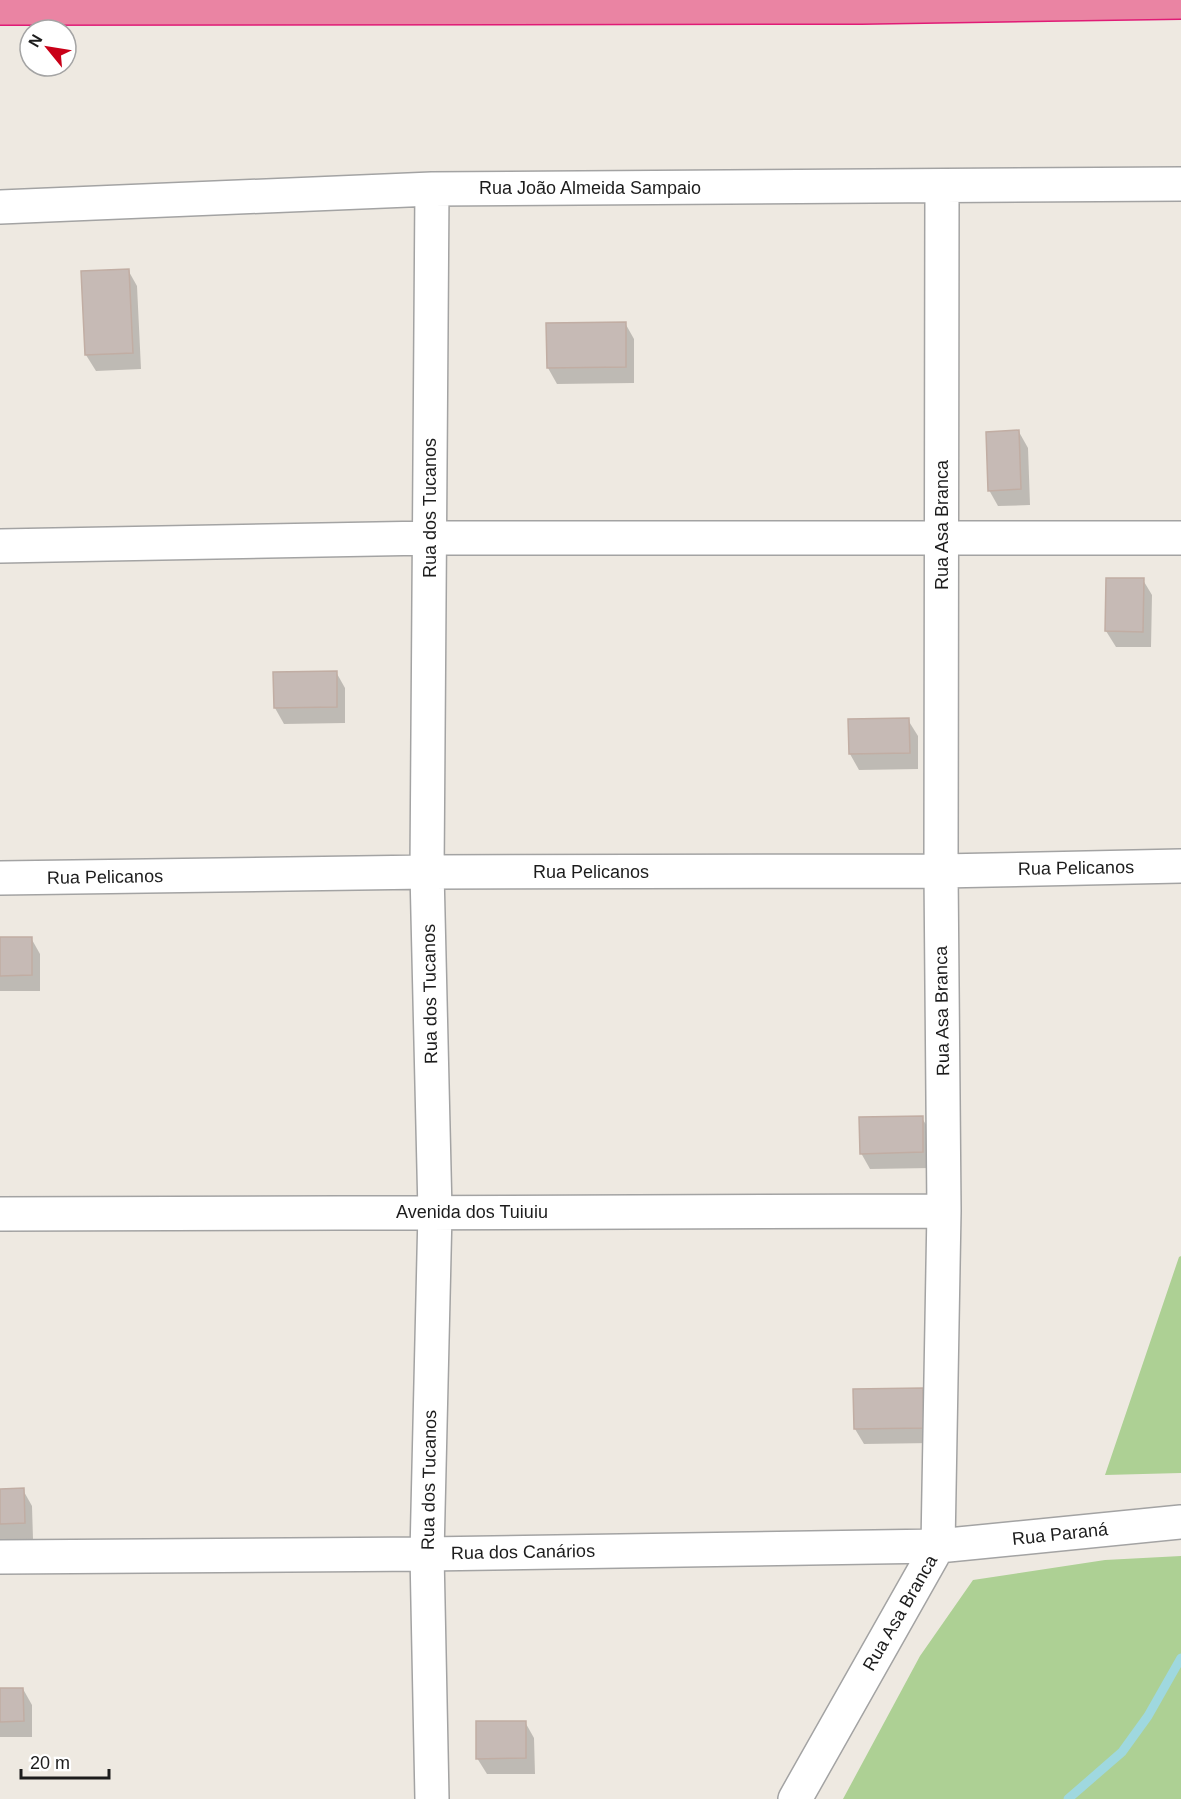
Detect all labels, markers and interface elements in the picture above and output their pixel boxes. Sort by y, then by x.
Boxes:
north arrow [18,18,78,78]
text: N [25,31,46,50]
street label: Rua João Almeida Sampaio [479,178,701,198]
street label: Rua dos Tucanos [420,438,440,578]
street label: Rua Asa Branca [932,459,952,590]
street label: Rua Pelicanos [1018,857,1134,879]
street label: Rua Pelicanos [533,862,649,882]
street label: Rua Pelicanos [47,866,163,888]
street label: Rua dos Tucanos [419,924,441,1064]
street label: Rua Asa Branca [931,945,953,1076]
street label: Avenida dos Tuiuiu [396,1202,548,1222]
street label: Rua dos Tucanos [418,1410,440,1550]
street label: Rua Paraná [1011,1519,1110,1549]
street label: Rua dos Canários [451,1541,595,1563]
street label: Rua Asa Branca [859,1551,942,1674]
scale bar [21,1742,110,1780]
text: 20 m [30,1753,70,1773]

